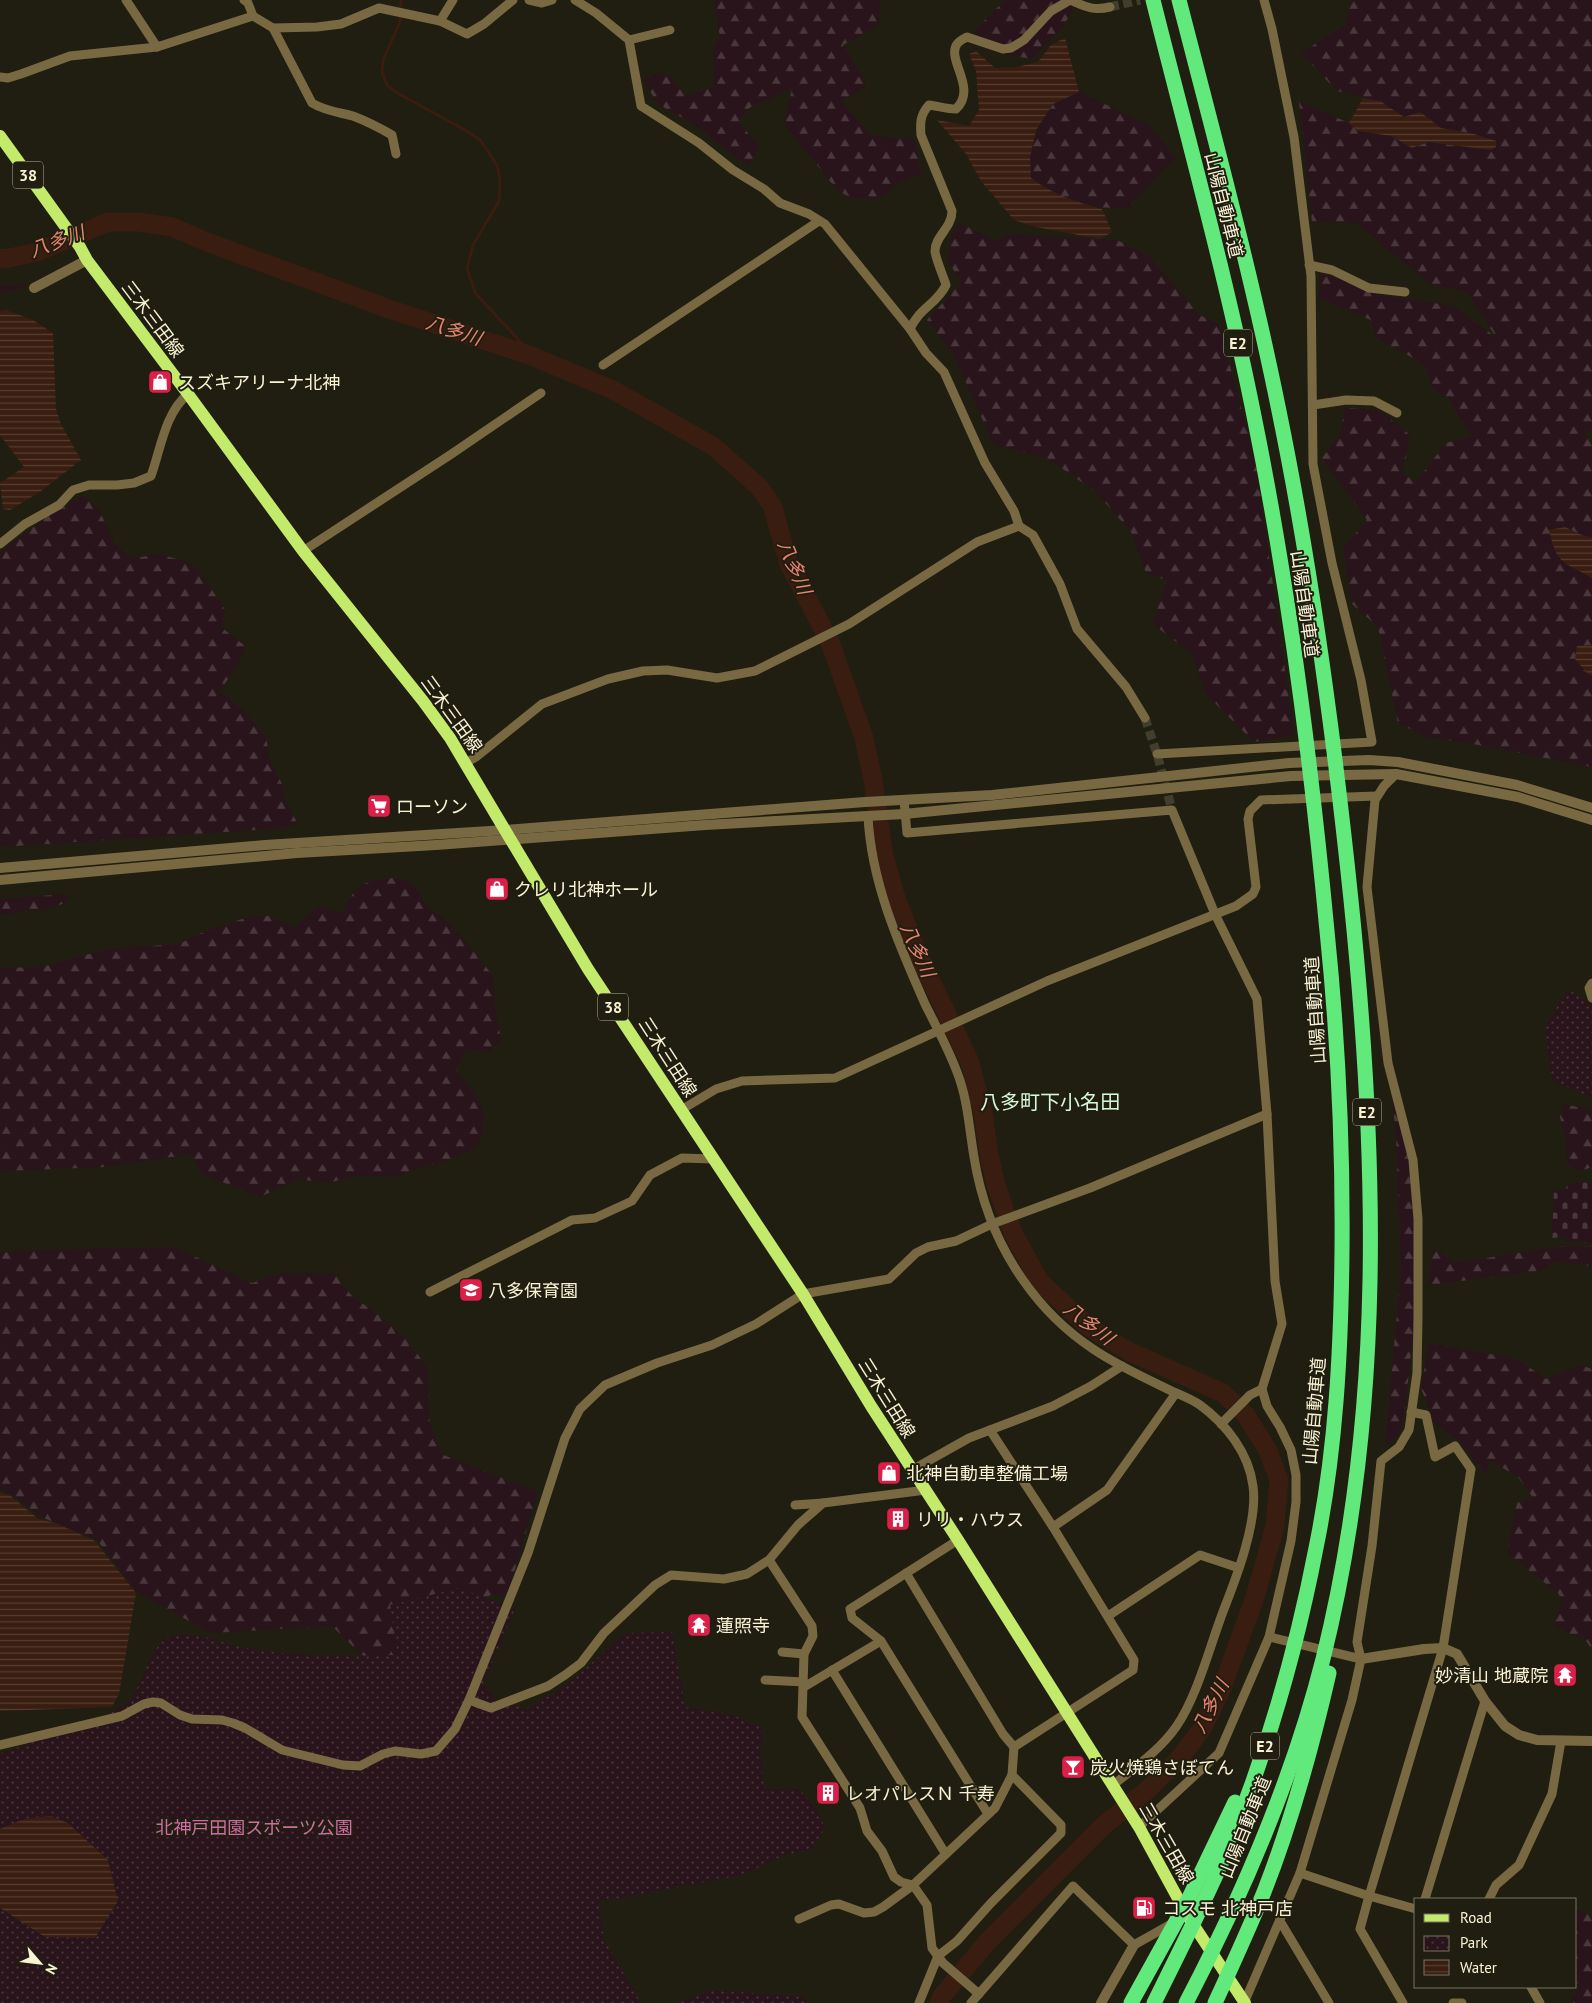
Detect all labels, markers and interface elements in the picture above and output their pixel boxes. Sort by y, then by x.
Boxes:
street label: 山陽自動車道 [1200,150,1248,260]
road number: 38 [13,162,43,188]
water label: 八多川 [26,219,90,262]
street label: 三木三田線 [117,276,189,362]
water label: 八多川 [423,310,487,351]
road number: E2 [1224,329,1252,356]
shop icon: スズキアリーナ北神 [147,369,173,395]
place label: スズキアリーナ北神 [178,371,340,394]
water label: 八多川 [773,536,818,600]
street label: 山陽自動車道 [1286,549,1324,659]
street label: 三木三田線 [416,671,488,757]
supermarket icon: ローソン [366,793,392,819]
place label: ローソン [396,795,468,818]
shop icon: クレリ北神ホール [484,876,510,902]
place label: クレリ北神ホール [514,878,658,901]
water label: 八多川 [895,919,941,983]
street label: 山陽自動車道 [1300,955,1330,1065]
road number: 38 [598,994,628,1020]
street label: 三木三田線 [634,1013,702,1101]
district label: 八多町下小名田 [980,1089,1120,1115]
road number: E2 [1353,1098,1381,1126]
school or university icon: 八多保育園 [458,1277,484,1303]
place label: 八多保育園 [488,1279,578,1302]
water label: 八多川 [1059,1296,1120,1351]
street label: 三木三田線 [853,1354,921,1442]
street label: 山陽自動車道 [1298,1356,1330,1466]
shop icon: 北神自動車整備工場 [876,1460,902,1486]
place label: 北神自動車整備工場 [906,1462,1068,1485]
building icon: リリ・ハウス [885,1506,911,1532]
place label: リリ・ハウス [916,1508,1024,1531]
temple icon: 蓮照寺 [686,1612,712,1638]
place label: 蓮照寺 [716,1614,770,1637]
temple icon: 妙清山 地蔵院 [1552,1662,1578,1688]
place label: 妙清山 地蔵院 [1435,1664,1548,1687]
water label: 八多川 [1186,1673,1235,1737]
road number: E2 [1251,1732,1279,1760]
bar icon: 炭火焼鶏さぼてん [1060,1754,1086,1780]
place label: 炭火焼鶏さぼてん [1090,1756,1234,1779]
street label: 山陽自動車道 [1214,1773,1276,1881]
building icon: レオパレスＮ 千寿 [815,1780,841,1806]
place label: レオパレスＮ 千寿 [846,1782,995,1805]
street label: 三木三田線 [1135,1798,1199,1888]
park label: 北神戸田園スポーツ公園 [155,1816,353,1839]
fuel station icon: コスモ 北神戸店 [1131,1895,1157,1921]
place label: コスモ 北神戸店 [1162,1897,1293,1920]
legend [1414,1898,1577,1988]
text: Road [1460,1908,1492,1927]
text: Park [1460,1933,1488,1952]
north arrow [15,1938,65,1988]
text: Water [1460,1958,1497,1977]
text: N [41,1961,62,1977]

